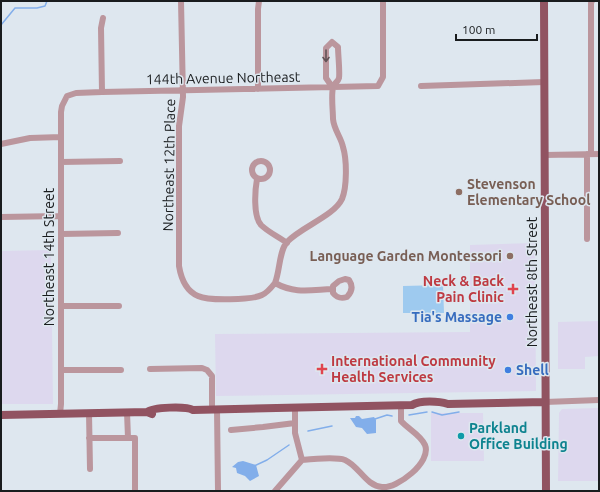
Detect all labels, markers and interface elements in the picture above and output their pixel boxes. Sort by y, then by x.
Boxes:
scale bar [456,16,537,42]
text: 100 m [462,23,495,36]
one-way arrow [322,49,330,62]
street label: 144th Avenue Northeast [146,69,301,87]
street label: Northeast 12th Place [160,99,178,231]
place label: Stevenson Elementary School [467,176,590,208]
street label: Northeast 14th Street [41,187,57,326]
marker: Stevenson Elementary School [454,187,464,197]
street label: Northeast 8th Street [524,216,540,347]
place label: Language Garden Montessori [310,248,502,264]
marker: Language Garden Montessori [505,251,515,261]
place label: Neck & Back Pain Clinic [423,273,504,305]
marker: Neck & Back Pain Clinic [507,283,519,295]
place label: Tia's Massage [411,309,502,325]
marker: Tia's Massage [505,312,515,322]
place label: International Community Health Services [331,353,496,385]
place label: Shell [516,362,549,378]
marker: International Community Health Services [316,363,328,375]
marker: Shell [503,365,513,375]
place label: Parkland Office Building [469,420,568,452]
marker: Parkland Office Building [456,431,466,441]

